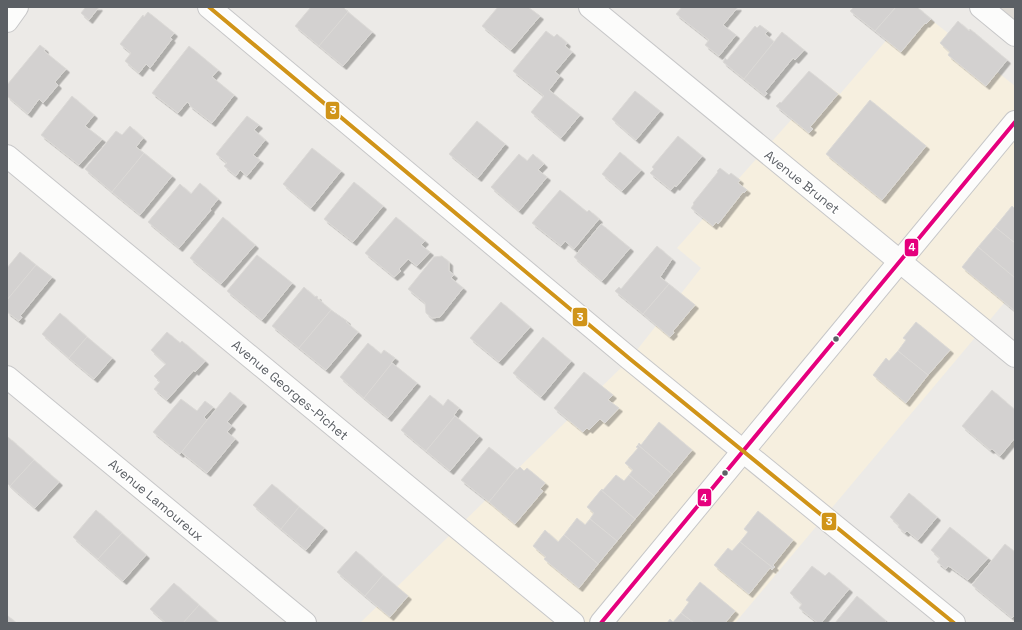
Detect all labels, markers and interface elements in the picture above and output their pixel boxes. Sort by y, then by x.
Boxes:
line badge: 3 [325,101,340,120]
text: 3 [330,103,337,117]
street label: Avenue Brunet [761,146,843,218]
line badge: 4 [904,238,919,257]
text: 4 [909,240,916,254]
line badge: 3 [572,307,588,327]
text: 3 [577,310,584,324]
unlabelled marker [831,334,841,344]
street label: Avenue Georges-Pichet [228,336,352,444]
street label: Avenue Lamoureux [105,455,207,545]
unlabelled marker [720,468,730,478]
line badge: 4 [697,488,712,507]
text: 4 [701,491,708,505]
line badge: 3 [821,512,837,531]
text: 3 [826,514,833,528]

